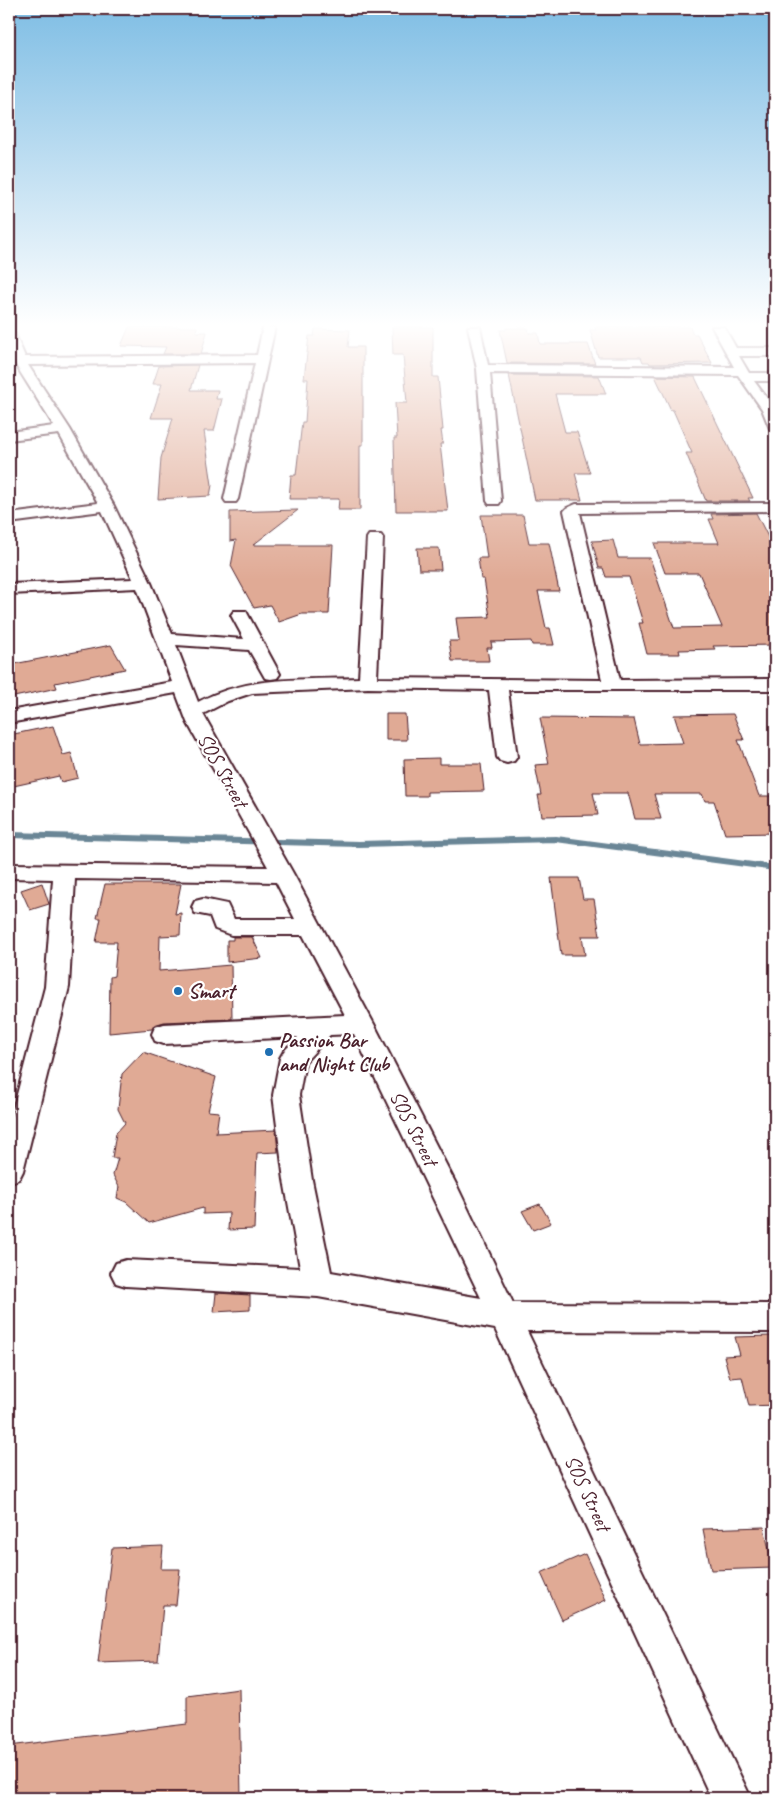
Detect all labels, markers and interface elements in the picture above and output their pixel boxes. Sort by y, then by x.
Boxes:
street label: SOS Street [192,728,255,814]
place label: Smart [188,978,237,1004]
marker: Smart [172,985,184,997]
place label: Passion Bar and Night Club [279,1027,391,1077]
marker: Passion Bar and Night Club [263,1046,275,1058]
street label: SOS Street [384,1086,445,1173]
street label: SOS Street [559,1451,618,1538]

